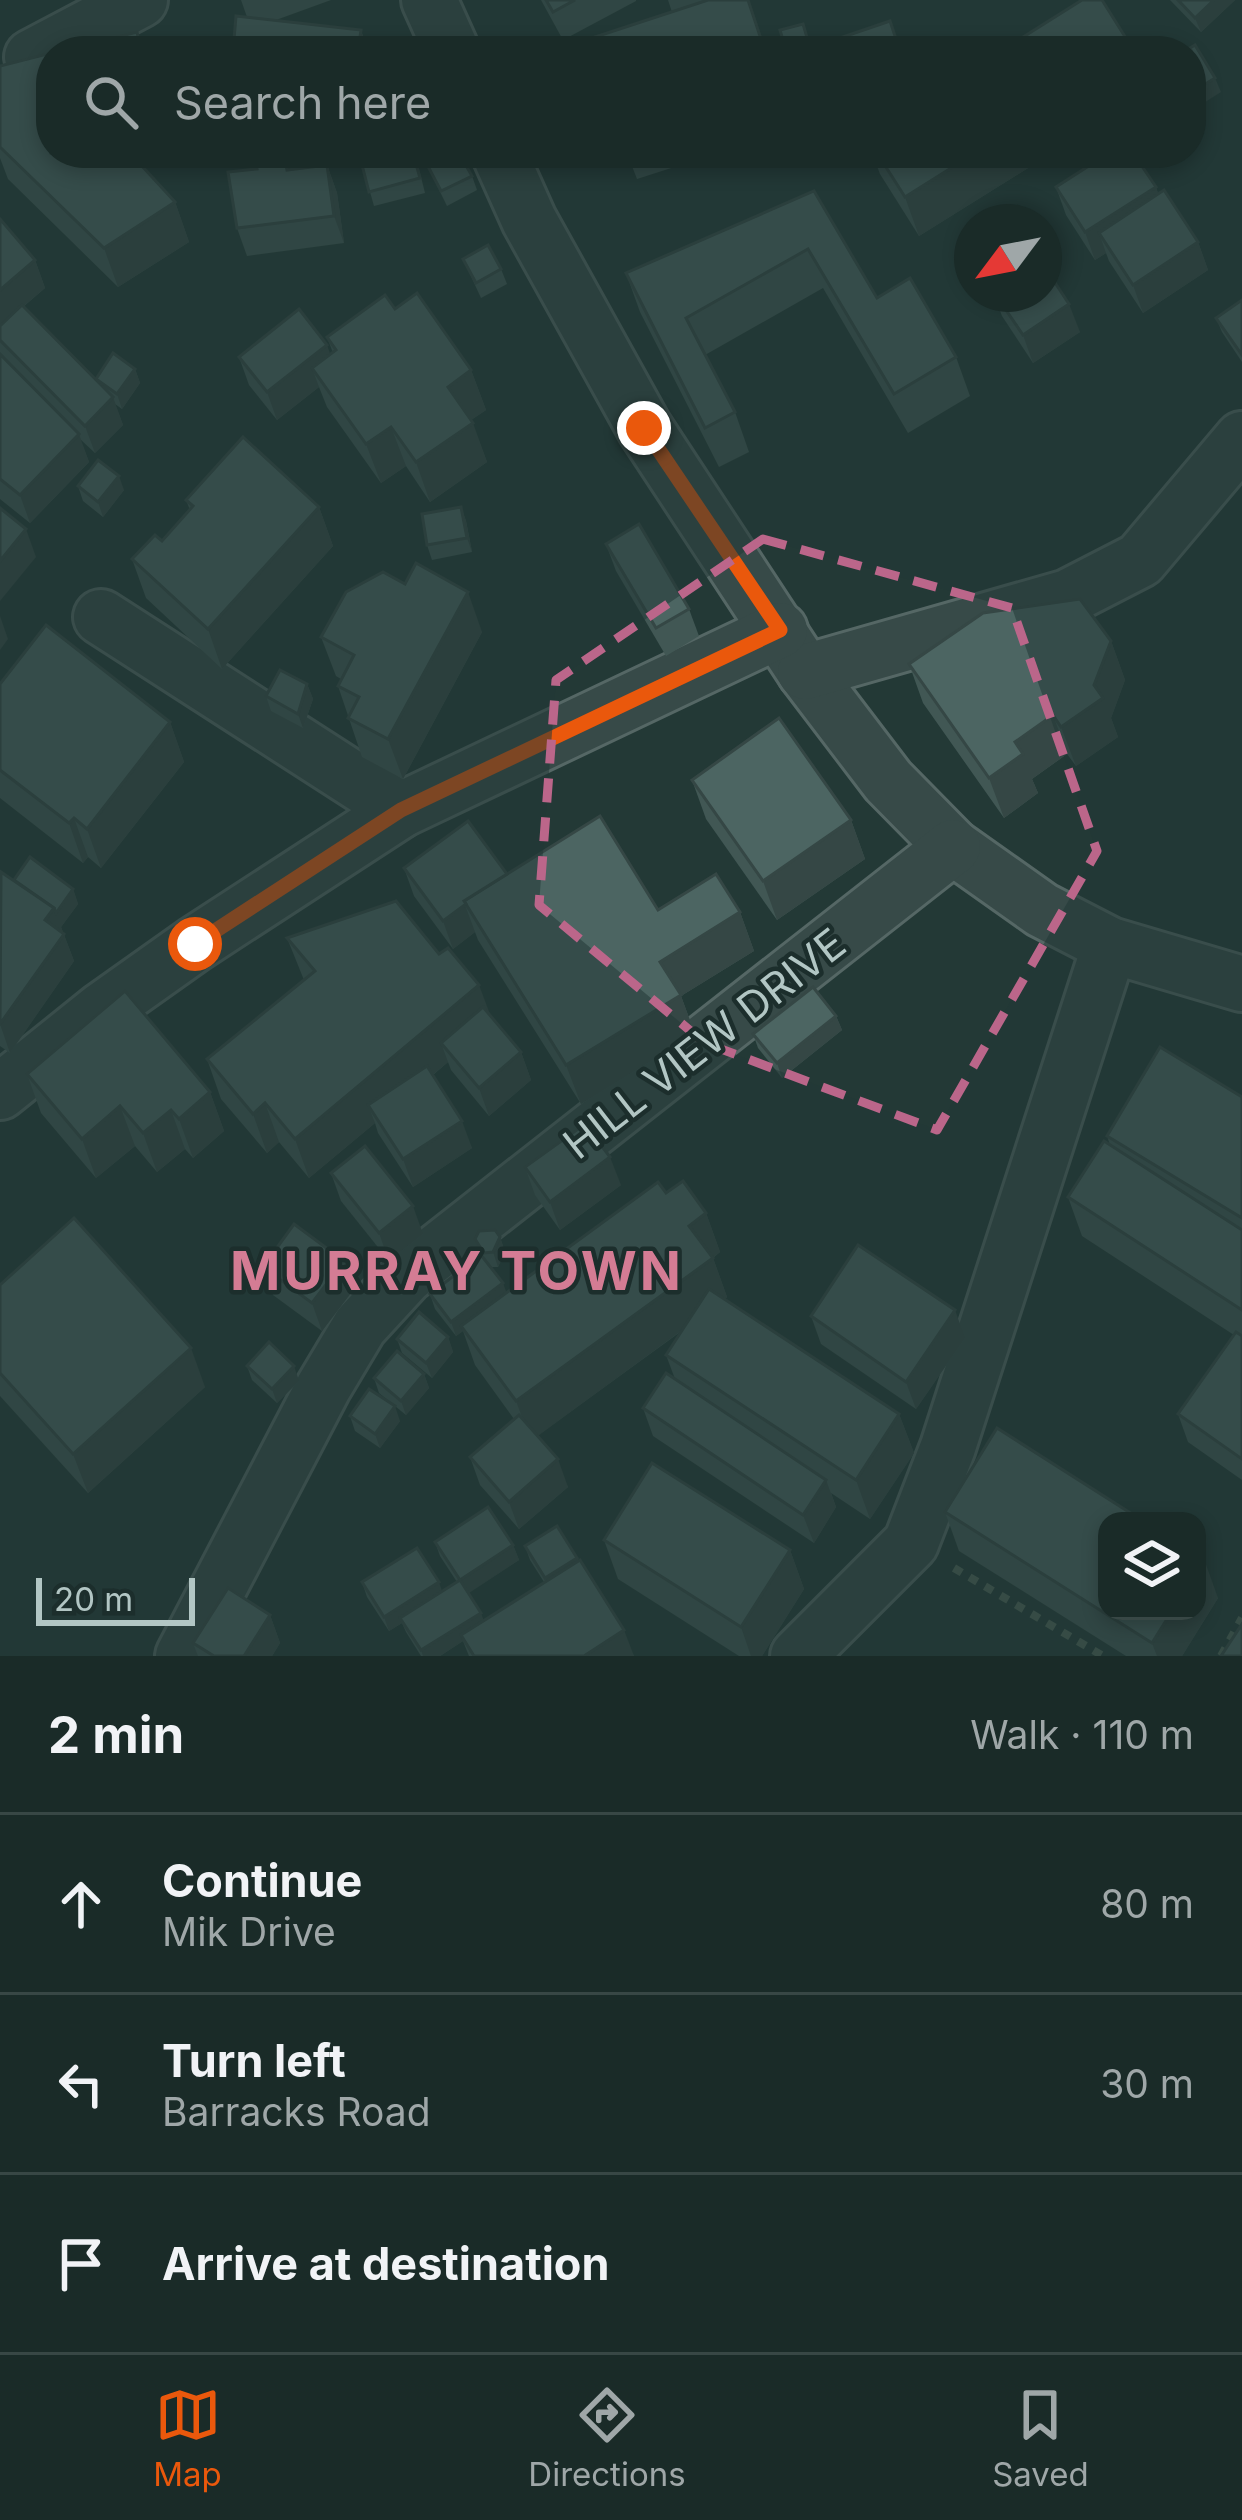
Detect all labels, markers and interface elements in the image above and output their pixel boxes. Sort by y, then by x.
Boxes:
search box [36,36,1206,168]
icon: search [78,69,144,135]
text: Search here [174,75,431,130]
north arrow [954,204,1062,312]
route end [617,401,671,455]
route start [168,917,222,971]
street label: HILL VIEW DRIVE [553,917,855,1169]
district label: MURRAY TOWN [230,1238,684,1303]
map controls [1098,1512,1206,1620]
button: layers [1098,1512,1206,1620]
scale bar [36,1572,195,1625]
text: 20 m [54,1579,133,1619]
text: 2 min [48,1704,184,1765]
text: Walk · 110 m [970,1711,1194,1758]
text: Continue [162,1853,362,1908]
icon: ahead [48,1871,114,1937]
text: 80 m [1100,1880,1194,1927]
text: Mik Drive [162,1908,336,1955]
text: Turn left [162,2033,346,2088]
icon: left [48,2051,114,2117]
text: 30 m [1100,2060,1194,2107]
text: Barracks Road [162,2088,431,2135]
icon: arrive [48,2231,114,2297]
text: Arrive at destination [162,2236,609,2291]
tab: Map [153,2382,222,2494]
tab: Directions [528,2382,686,2494]
tab: Saved [992,2382,1089,2494]

